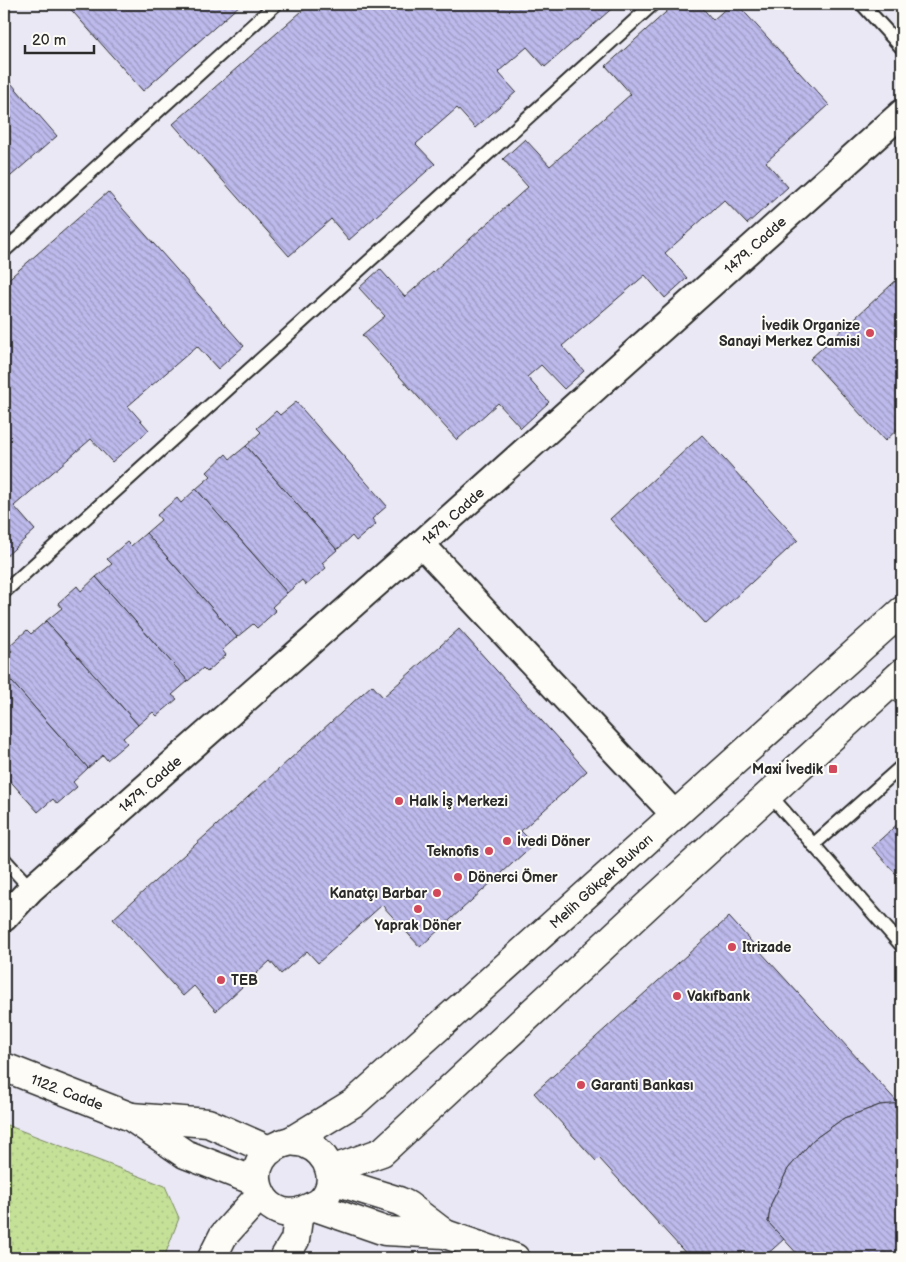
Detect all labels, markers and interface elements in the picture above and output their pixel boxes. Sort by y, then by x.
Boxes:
scale bar [25,22,94,54]
text: 20 m [32,31,66,50]
street label: 1479. Cadde [721,213,790,278]
place label: İvedik Organize Sanayi Merkez Camisi [719,315,860,350]
marker: İvedik Organize Sanayi Merkez Camisi [864,327,876,339]
street label: 1479. Cadde [419,484,488,549]
street label: 1479. Cadde [115,752,185,816]
place label: Maxi İvedik [752,759,824,778]
marker: Maxi İvedik [827,763,839,775]
place label: Halk İş Merkezi [409,791,508,810]
marker: Halk İş Merkezi [393,795,405,807]
place label: İvedi Döner [517,831,590,850]
street label: Melih Gökçek Bulvarı [546,831,656,932]
marker: İvedi Döner [501,835,513,847]
place label: Teknofis [426,843,479,860]
marker: Teknofis [483,845,495,857]
place label: Dönerci Ömer [468,868,558,886]
marker: Dönerci Ömer [452,871,464,883]
place label: Kanatçı Barbar [329,885,427,902]
marker: Kanatçı Barbar [431,887,443,899]
marker: Yaprak Döner [412,903,424,915]
place label: Yaprak Döner [375,917,462,934]
place label: Itrizade [742,939,791,956]
marker: Itrizade [726,941,738,953]
place label: TEB [231,972,258,989]
marker: TEB [215,974,227,986]
place label: Vakıfbank [687,988,751,1005]
marker: Vakıfbank [671,990,683,1002]
street label: 1122. Cadde [28,1071,105,1114]
place label: Garanti Bankası [591,1077,693,1094]
marker: Garanti Bankası [575,1079,587,1091]

